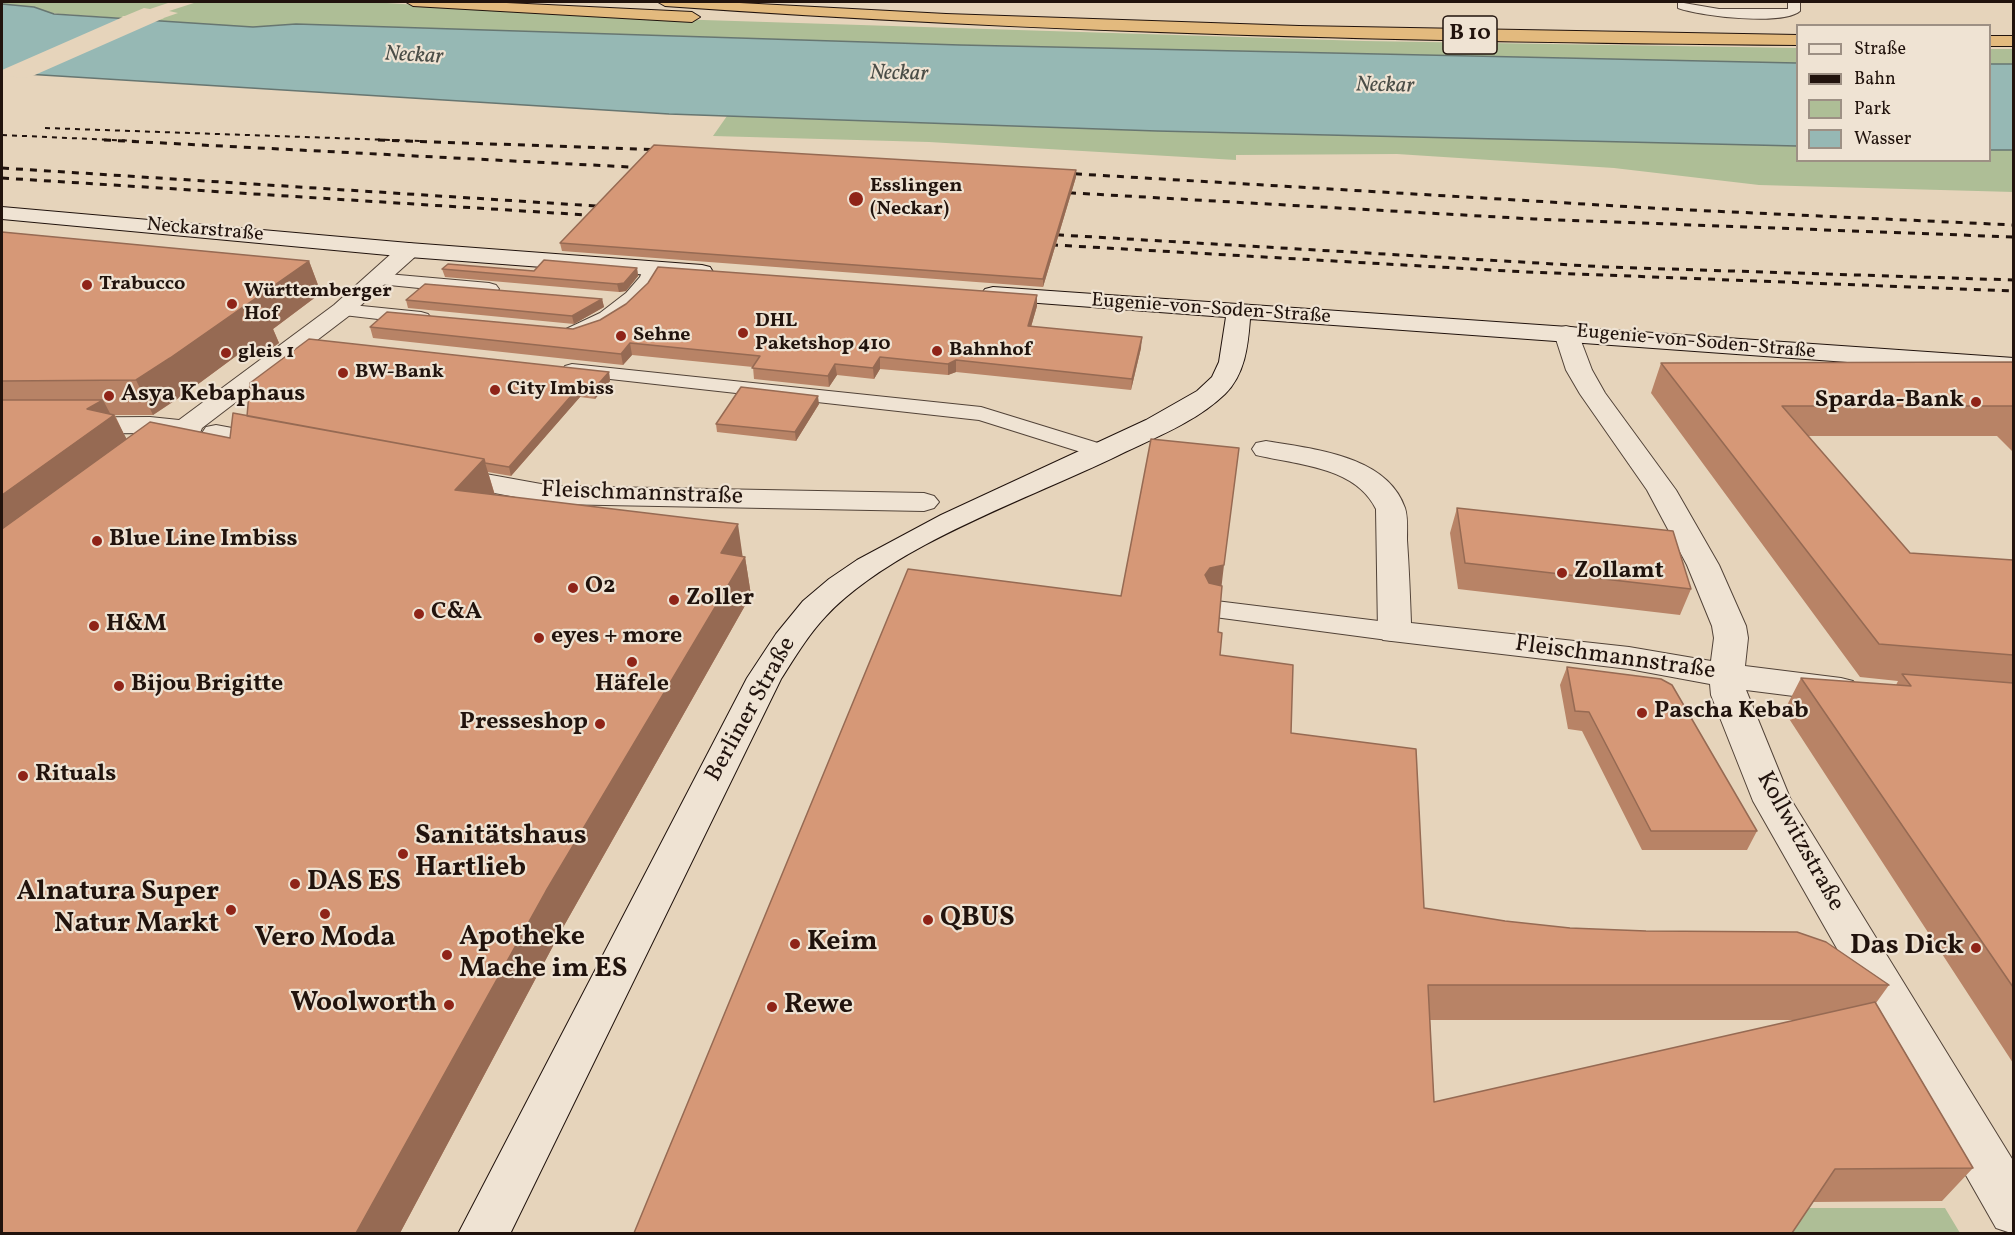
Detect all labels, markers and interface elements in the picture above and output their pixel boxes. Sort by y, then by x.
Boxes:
road number: B 10 [1443,16,1497,54]
legend [1796,24,1991,162]
text: Straße [1854,37,1906,62]
water label: Neckar [384,42,444,72]
water label: Neckar [869,61,929,89]
text: Bahn [1854,67,1896,92]
water label: Neckar [1355,73,1415,101]
text: Park [1854,97,1891,122]
text: Wasser [1854,127,1911,152]
place label: Esslingen (Neckar) [870,175,962,222]
marker: Esslingen (Neckar) [847,190,865,208]
street label: Neckarstraße [145,214,265,248]
place label: Trabucco [99,273,185,297]
marker: Trabucco [80,278,94,292]
place label: Württemberger Hof [244,280,392,327]
street label: Eugenie-von-Soden-Straße [1090,290,1332,330]
marker: Württemberger Hof [225,297,239,311]
place label: DHL Paketshop 410 [755,310,891,357]
street label: Eugenie-von-Soden-Straße [1575,321,1817,365]
place label: Sehne [633,324,691,348]
marker: DHL Paketshop 410 [736,326,750,340]
marker: Sehne [614,329,628,343]
place label: Bahnhof [949,339,1032,363]
place label: gleis 1 [238,341,294,365]
marker: Bahnhof [930,344,944,358]
marker: gleis 1 [219,346,233,360]
place label: BW-Bank [355,361,444,385]
marker: BW-Bank [336,366,350,380]
place label: City Imbiss [507,378,614,402]
place label: Asya Kebaphaus [121,382,305,410]
marker: City Imbiss [488,383,502,397]
place label: Sparda-Bank [1815,388,1964,416]
marker: Asya Kebaphaus [102,389,116,403]
marker: Sparda-Bank [1969,395,1983,409]
street label: Fleischmannstraße [540,477,744,513]
place label: Blue Line Imbiss [109,527,298,555]
marker: Blue Line Imbiss [90,534,104,548]
place label: Zollamt [1574,559,1664,587]
marker: Zollamt [1555,566,1569,580]
place label: O2 [585,574,615,602]
marker: O2 [566,581,580,595]
place label: Zoller [686,586,754,614]
marker: Zoller [667,593,681,607]
place label: C&A [431,600,482,628]
marker: C&A [412,607,426,621]
place label: H&M [106,612,166,640]
marker: H&M [87,619,101,633]
place label: eyes + more [551,624,682,652]
marker: eyes + more [532,631,546,645]
street label: Fleischmannstraße [1513,631,1717,687]
street label: Berliner Straße [700,633,804,787]
marker: Häfele [625,655,639,669]
place label: Bijou Brigitte [131,672,283,700]
place label: Häfele [595,672,669,700]
marker: Bijou Brigitte [112,679,126,693]
place label: Pascha Kebab [1654,699,1809,727]
marker: Pascha Kebab [1635,706,1649,720]
place label: Presseshop [460,710,588,738]
marker: Presseshop [593,717,607,731]
place label: Rituals [35,762,116,790]
street label: Kollwitzstraße [1749,767,1849,917]
marker: Rituals [16,769,30,783]
place label: Sanitätshaus Hartlieb [415,821,587,887]
marker: Sanitätshaus Hartlieb [396,847,410,861]
place label: DAS ES [307,867,401,901]
place label: Alnatura Super Natur Markt [16,877,219,943]
marker: DAS ES [288,877,302,891]
marker: Alnatura Super Natur Markt [224,903,238,917]
place label: QBUS [940,903,1015,937]
marker: Vero Moda [318,907,332,921]
marker: QBUS [921,913,935,927]
place label: Apotheke Mache im ES [459,922,627,988]
place label: Vero Moda [255,923,395,957]
place label: Keim [807,927,878,961]
place label: Das Dick [1850,931,1964,965]
marker: Keim [788,937,802,951]
marker: Das Dick [1969,941,1983,955]
marker: Apotheke Mache im ES [440,948,454,962]
place label: Woolworth [290,988,437,1022]
place label: Rewe [784,990,853,1024]
marker: Woolworth [442,998,456,1012]
marker: Rewe [765,1000,779,1014]

